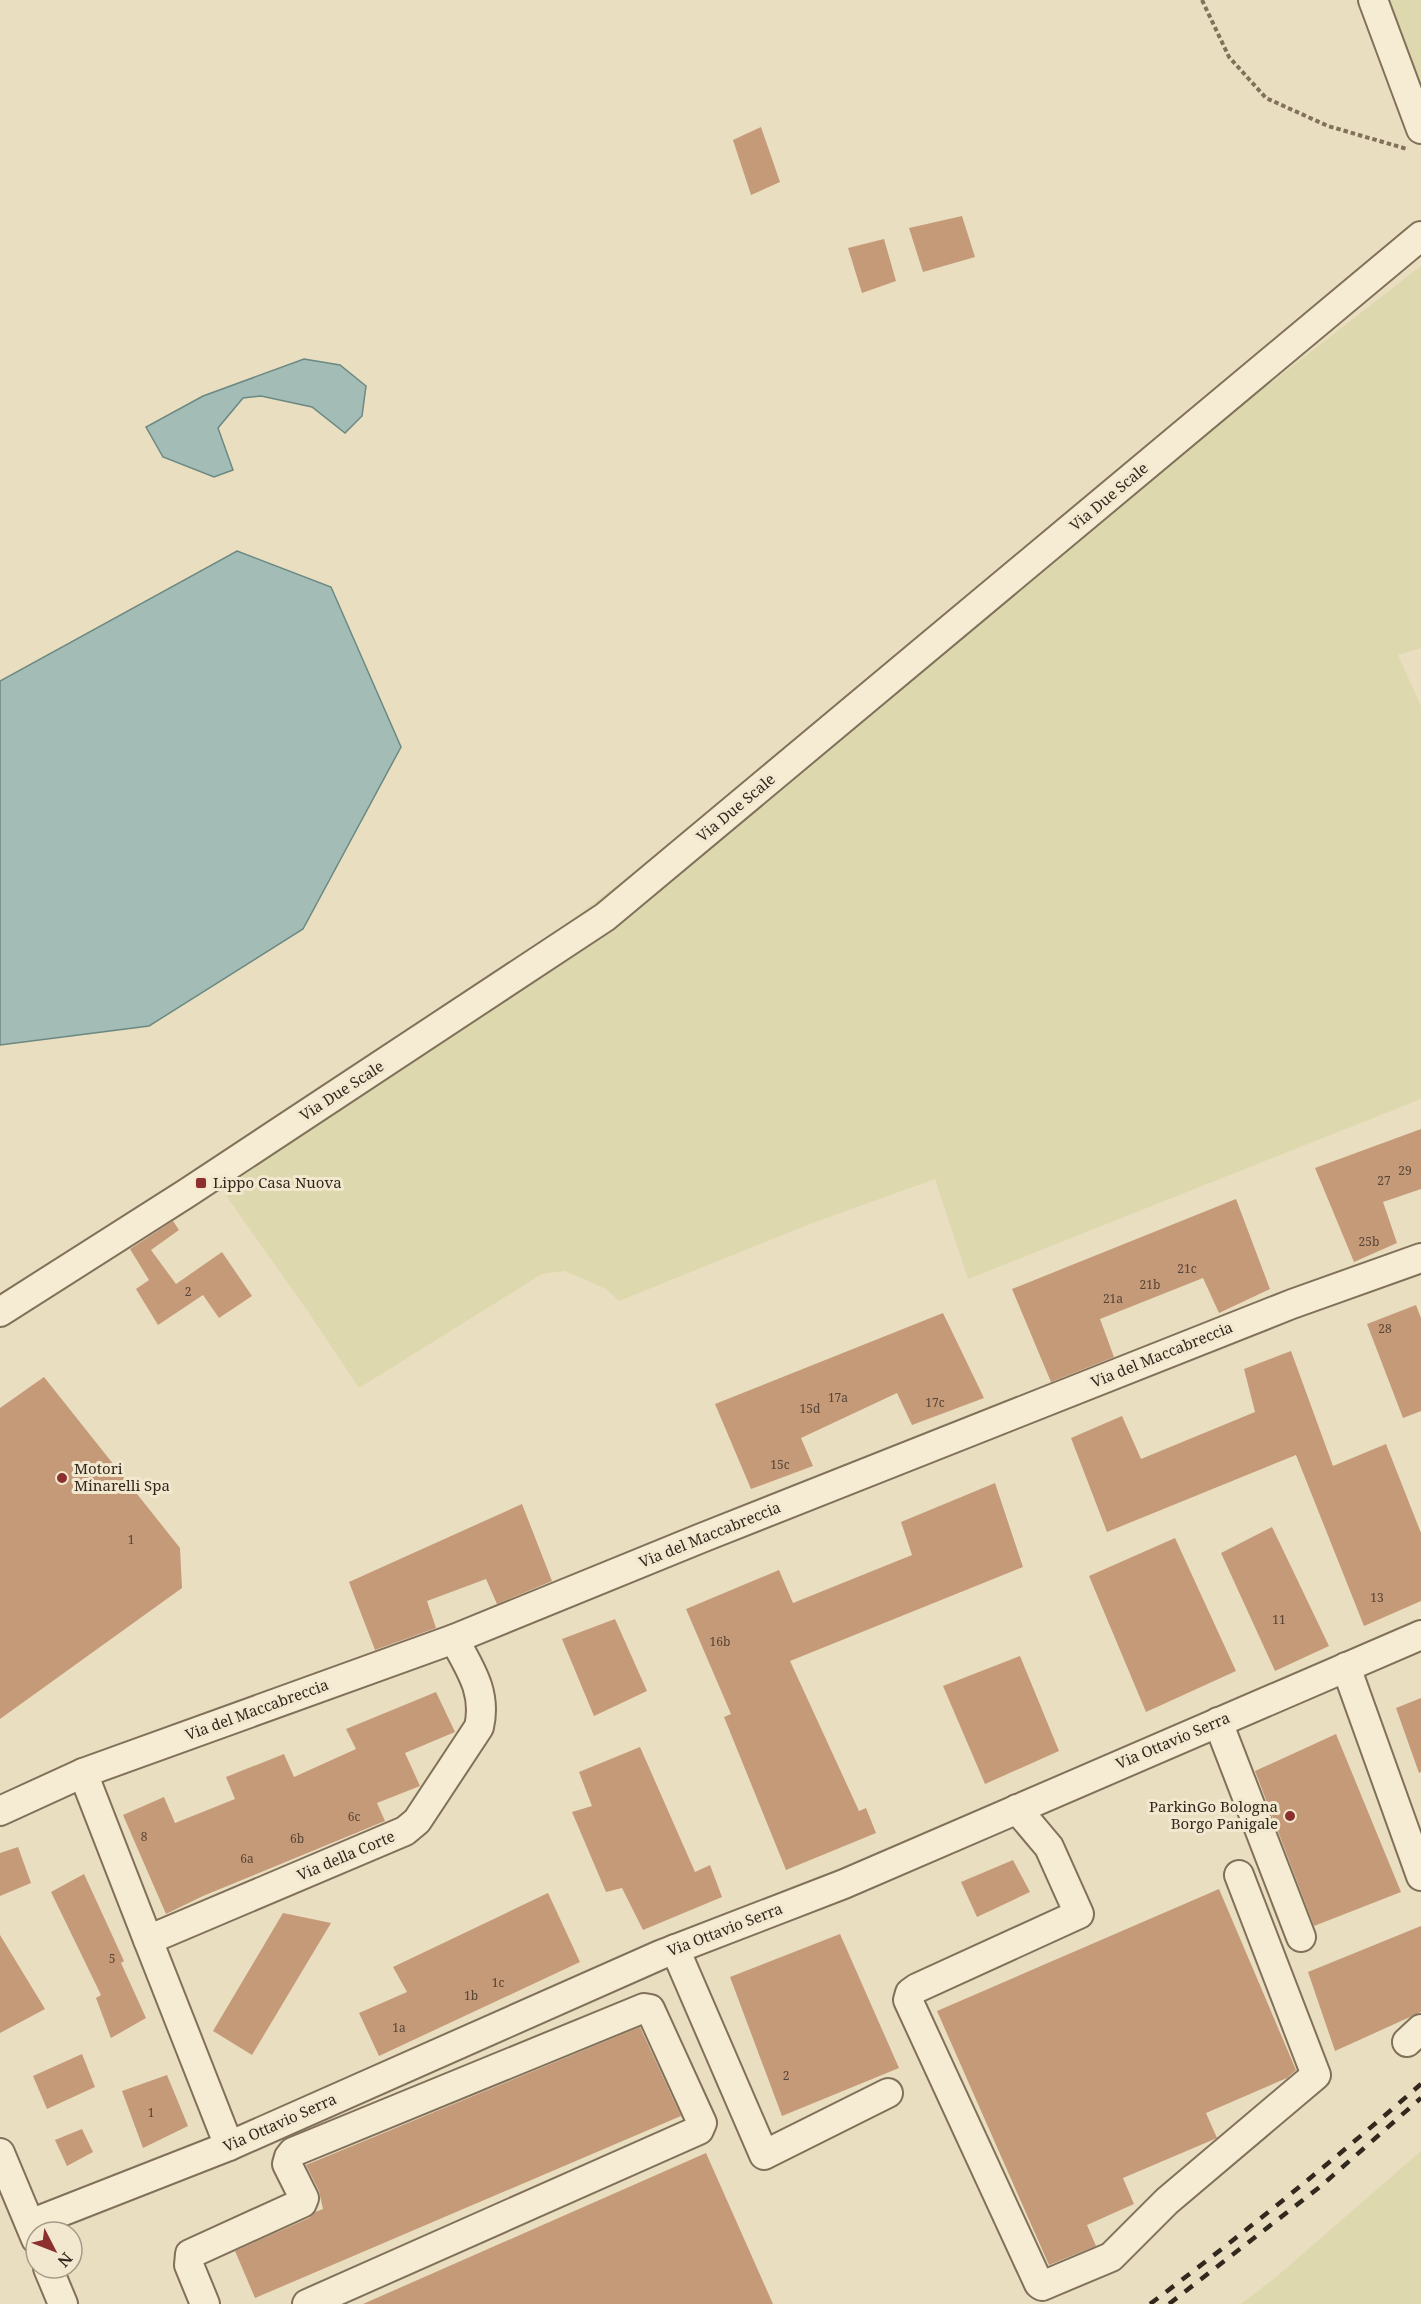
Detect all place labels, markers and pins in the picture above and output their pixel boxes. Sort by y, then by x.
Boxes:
place label: Lippo Casa Nuova [213,1172,342,1192]
marker: Lippo Casa Nuova [194,1176,208,1190]
place label: Motori Minarelli Spa [74,1458,170,1495]
marker: Motori Minarelli Spa [55,1471,69,1485]
place label: ParkinGo Bologna Borgo Panigale [1149,1796,1278,1833]
marker: ParkinGo Bologna Borgo Panigale [1283,1809,1297,1823]

